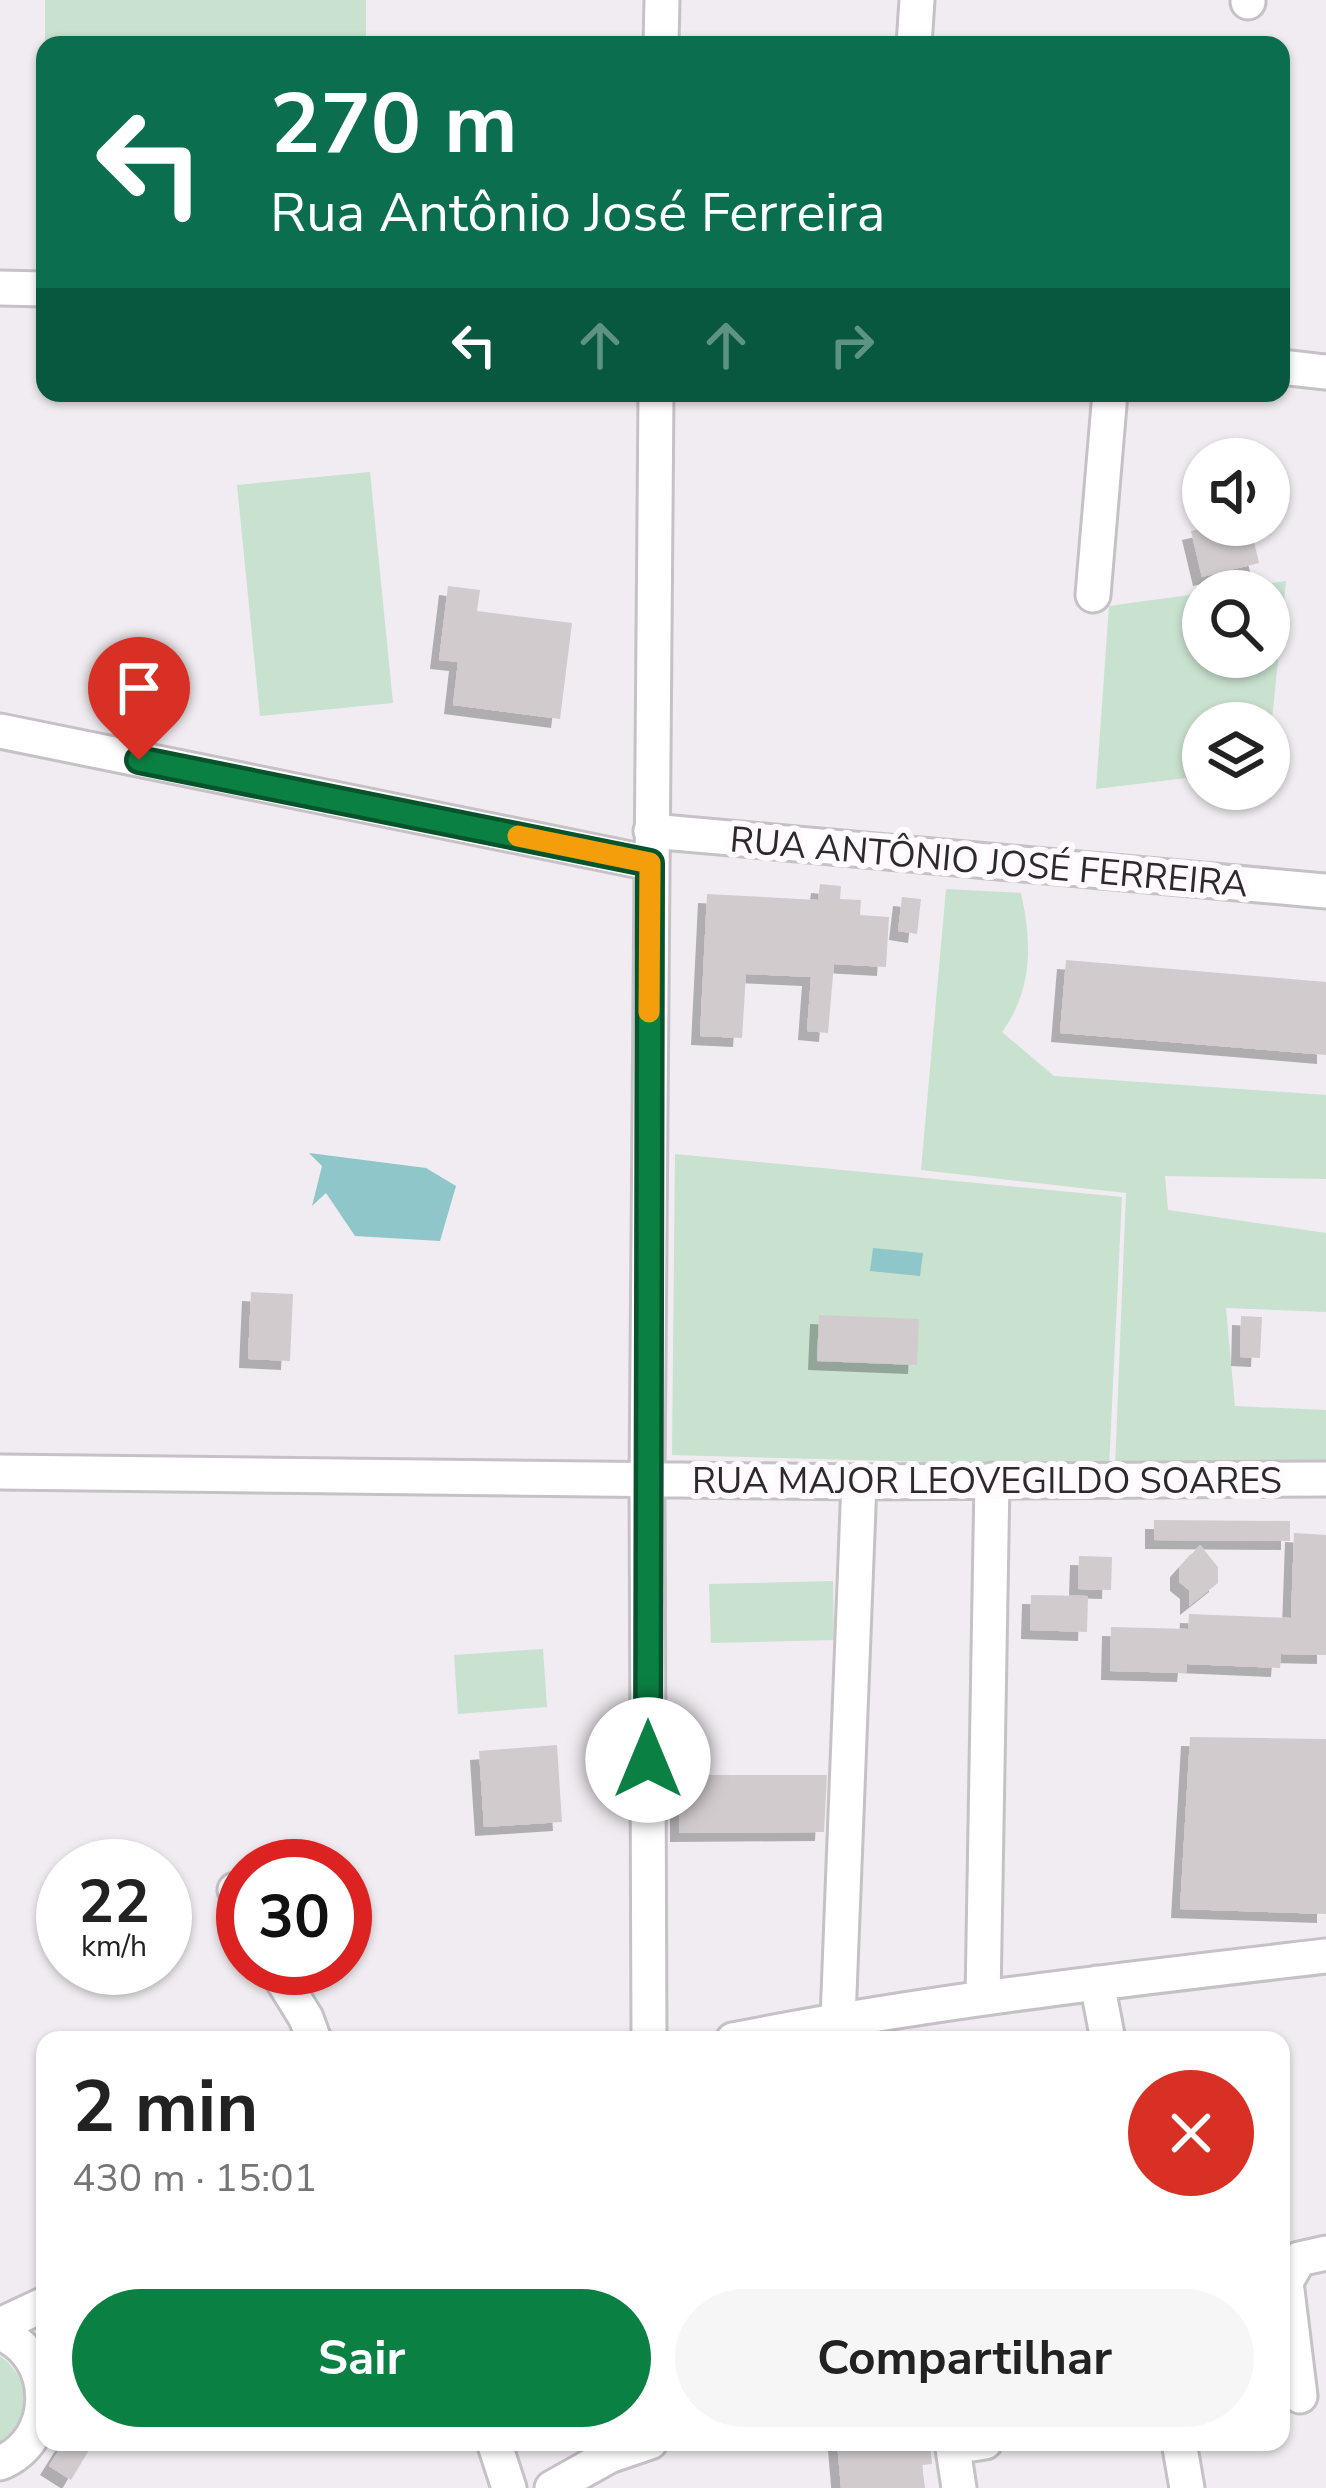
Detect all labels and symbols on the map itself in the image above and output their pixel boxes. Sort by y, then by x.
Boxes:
pin [88,637,190,760]
street label: RUA ANTÔNIO JOSÉ FERREIRA [728,815,1250,910]
street label: RUA MAJOR LEOVEGILDO SOARES [692,1457,1282,1506]
position arrow [585,1697,711,1823]
speed limit sign: 30 [216,1839,372,1995]

